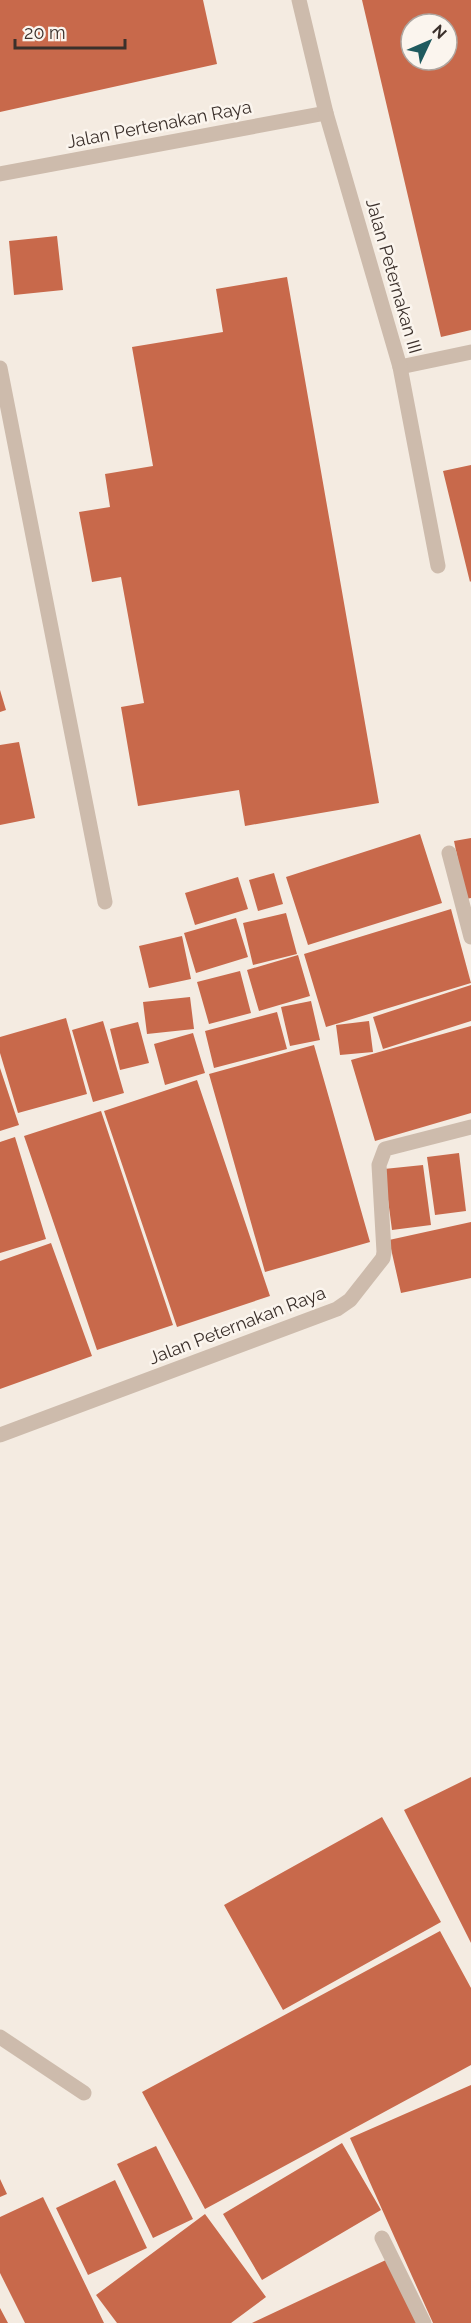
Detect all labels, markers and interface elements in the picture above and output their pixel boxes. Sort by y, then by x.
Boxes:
scale bar [15,12,124,50]
north arrow [399,12,459,72]
text: N [428,21,451,43]
text: 20 m [24,22,66,43]
street label: Jalan Pertenakan Raya [65,96,253,152]
street label: Jalan Peternakan III [362,196,426,356]
street label: Jalan Peternakan Raya [146,1282,328,1368]

